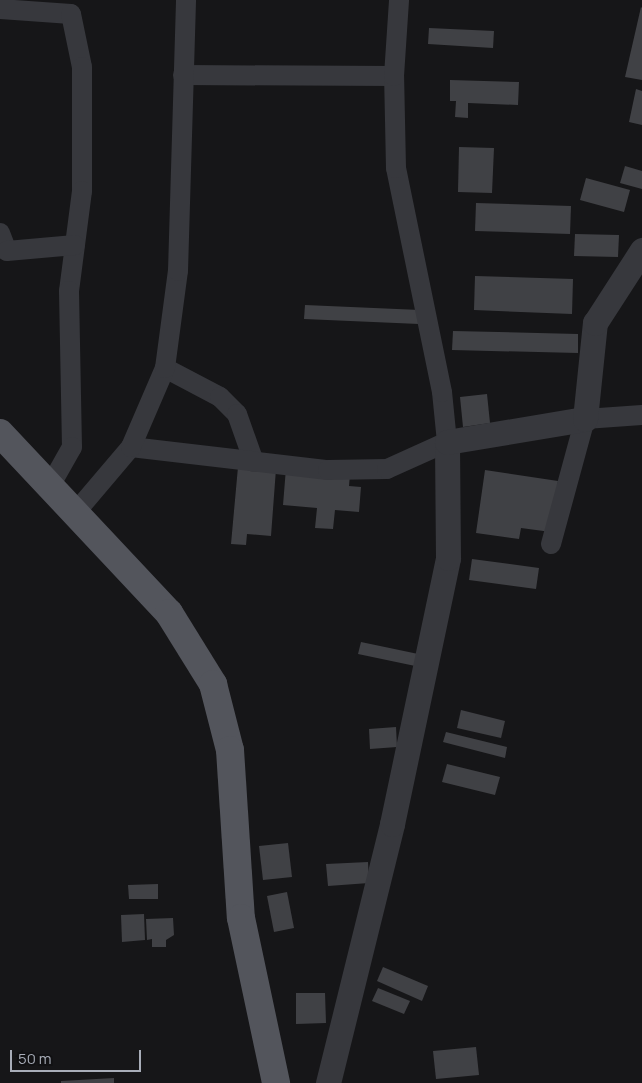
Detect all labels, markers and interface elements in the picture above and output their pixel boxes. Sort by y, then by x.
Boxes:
scale bar [12,1040,144,1072]
text: 50 m [18,1048,52,1069]

